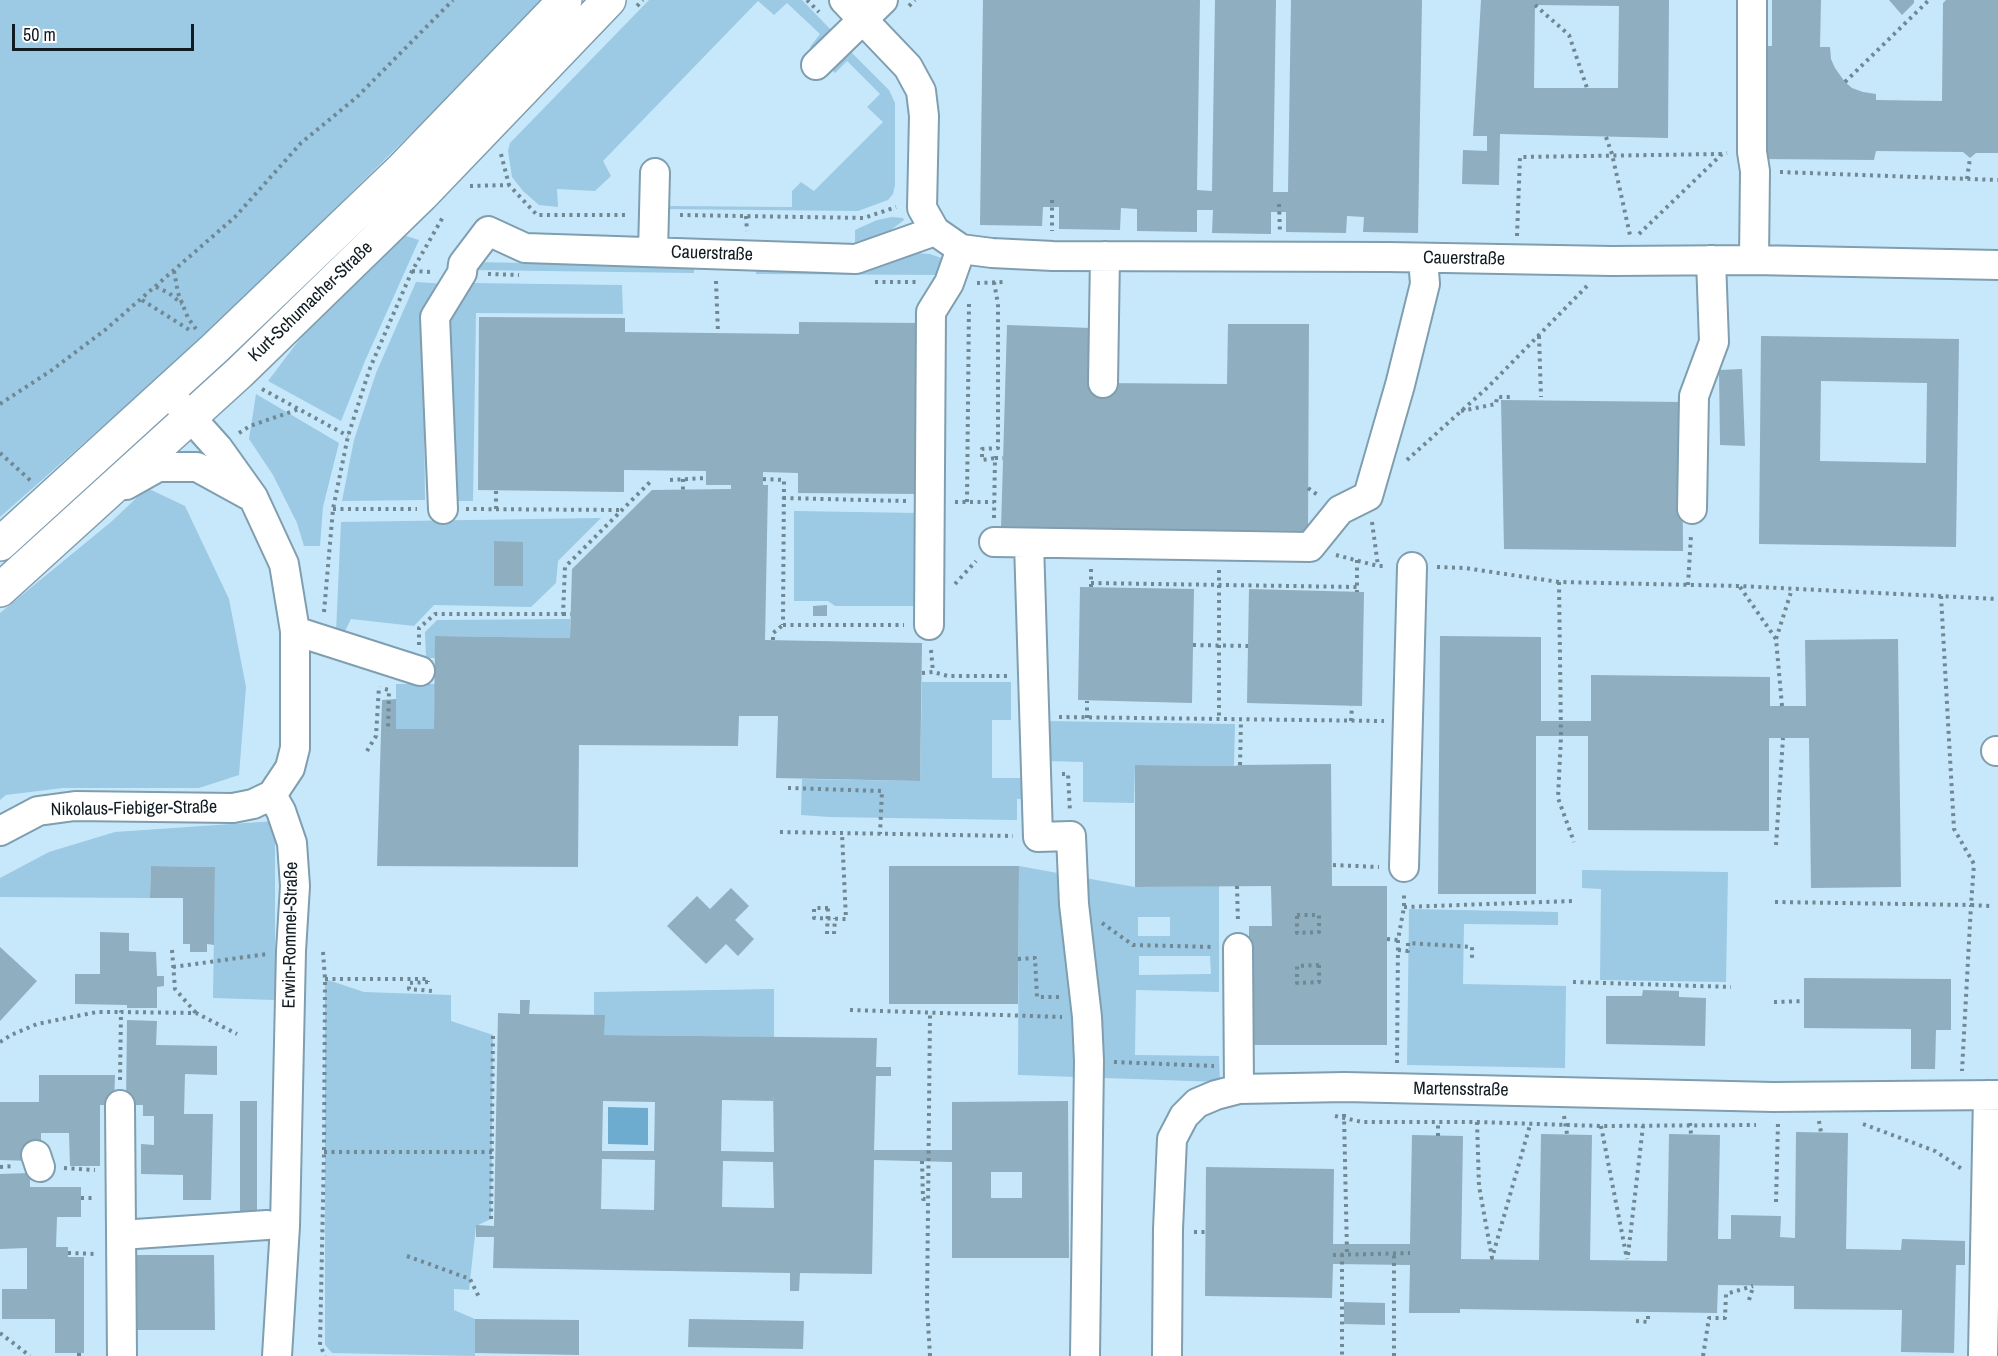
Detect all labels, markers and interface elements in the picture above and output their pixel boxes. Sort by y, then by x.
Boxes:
scale bar [15,12,196,50]
text: 50 m [23,22,56,47]
street label: Kurt-Schumacher-Straße [244,237,378,367]
street label: Cauerstraße [671,242,753,266]
street label: Cauerstraße [1423,247,1505,271]
street label: Nikolaus-Fiebiger-Straße [51,797,217,821]
street label: Erwin-Rommel-Straße [279,861,303,1009]
street label: Martensstraße [1413,1078,1509,1102]

